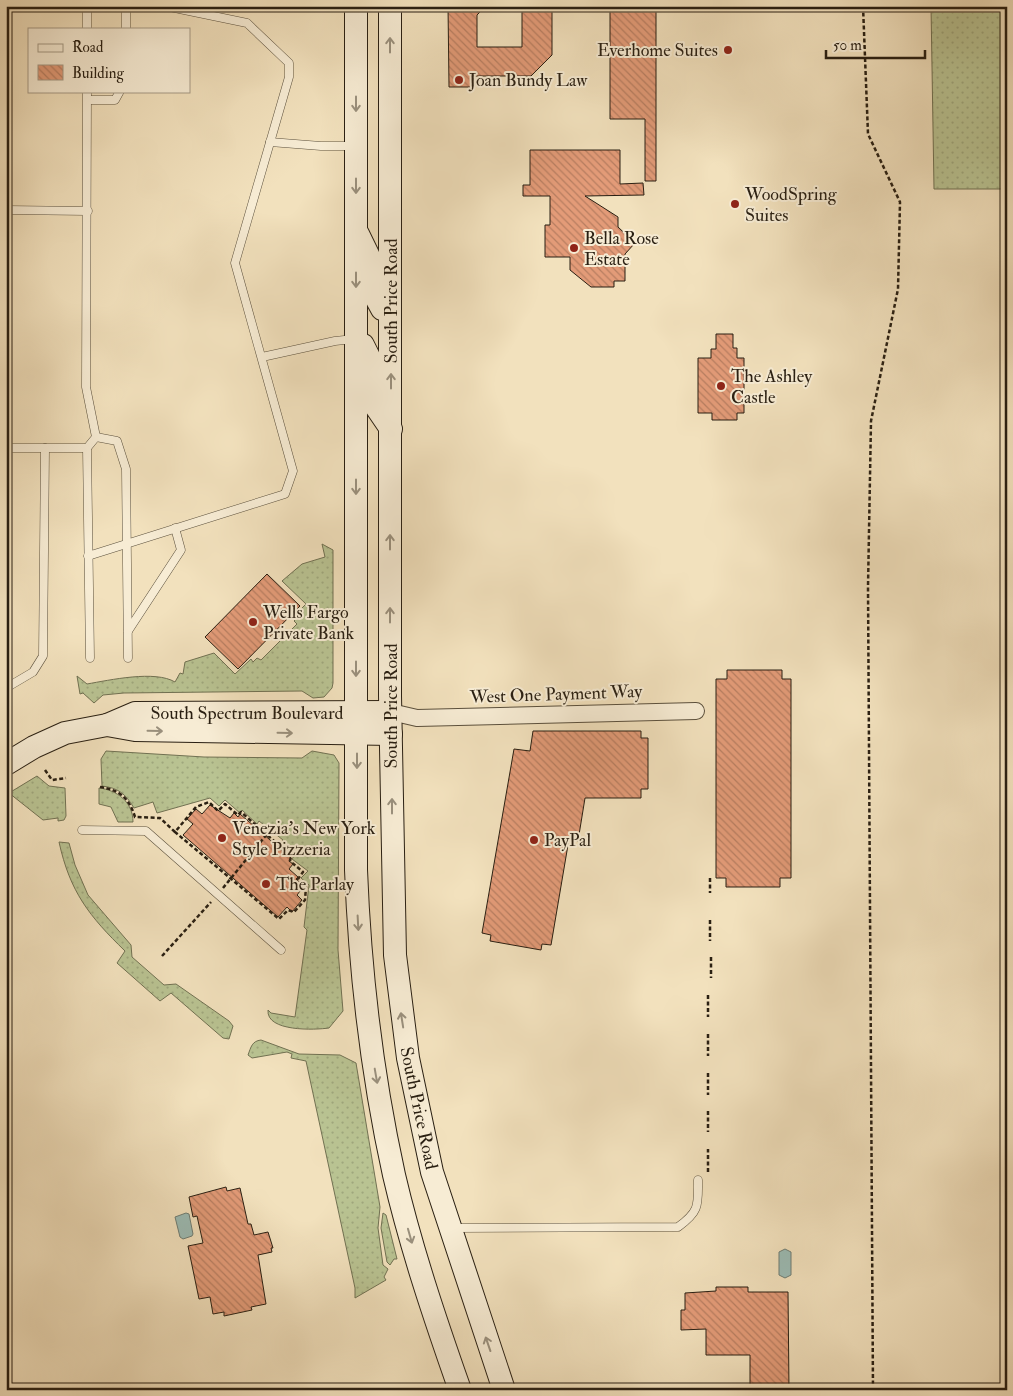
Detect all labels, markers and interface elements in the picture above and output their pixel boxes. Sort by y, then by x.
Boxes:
legend [28,28,190,92]
scale bar [826,28,924,60]
text: 50 m [833,36,862,55]
one-way arrow [385,37,395,54]
text: Road [72,38,104,57]
place label: Everhome Suites [597,39,718,62]
marker: Everhome Suites [722,44,734,56]
text: Building [72,64,124,83]
place label: Joan Bundy Law [468,69,588,92]
marker: Joan Bundy Law [453,74,465,86]
one-way arrow [351,96,361,112]
one-way arrow [351,178,361,194]
place label: WoodSpring Suites [744,183,838,227]
marker: WoodSpring Suites [729,198,741,210]
place label: Bella Rose Estate [584,227,659,271]
street label: South Price Road [380,238,403,363]
marker: Bella Rose Estate [568,242,580,254]
one-way arrow [351,272,361,288]
place label: The Ashley Castle [731,365,813,409]
one-way arrow [386,373,396,390]
marker: The Ashley Castle [715,380,727,392]
one-way arrow [351,478,361,495]
one-way arrow [386,534,395,550]
place label: Wells Fargo Private Bank [262,601,355,645]
one-way arrow [385,608,395,624]
marker: Wells Fargo Private Bank [247,616,259,628]
street label: South Price Road [380,643,403,768]
one-way arrow [351,660,361,677]
street label: West One Payment Way [468,680,644,709]
street label: South Spectrum Boulevard [151,702,344,725]
one-way arrow [146,726,162,735]
one-way arrow [277,728,293,738]
one-way arrow [352,752,362,769]
one-way arrow [387,798,397,814]
place label: Venezia's New York Style Pizzeria [232,817,376,861]
place label: PayPal [544,829,592,852]
marker: Venezia's New York Style Pizzeria [216,832,228,844]
marker: PayPal [528,834,540,846]
place label: The Parlay [276,873,355,896]
marker: The Parlay [260,878,272,890]
one-way arrow [354,915,363,931]
one-way arrow [397,1013,407,1029]
street label: South Price Road [394,1045,443,1172]
one-way arrow [372,1067,382,1083]
one-way arrow [406,1227,415,1243]
one-way arrow [483,1336,493,1352]

